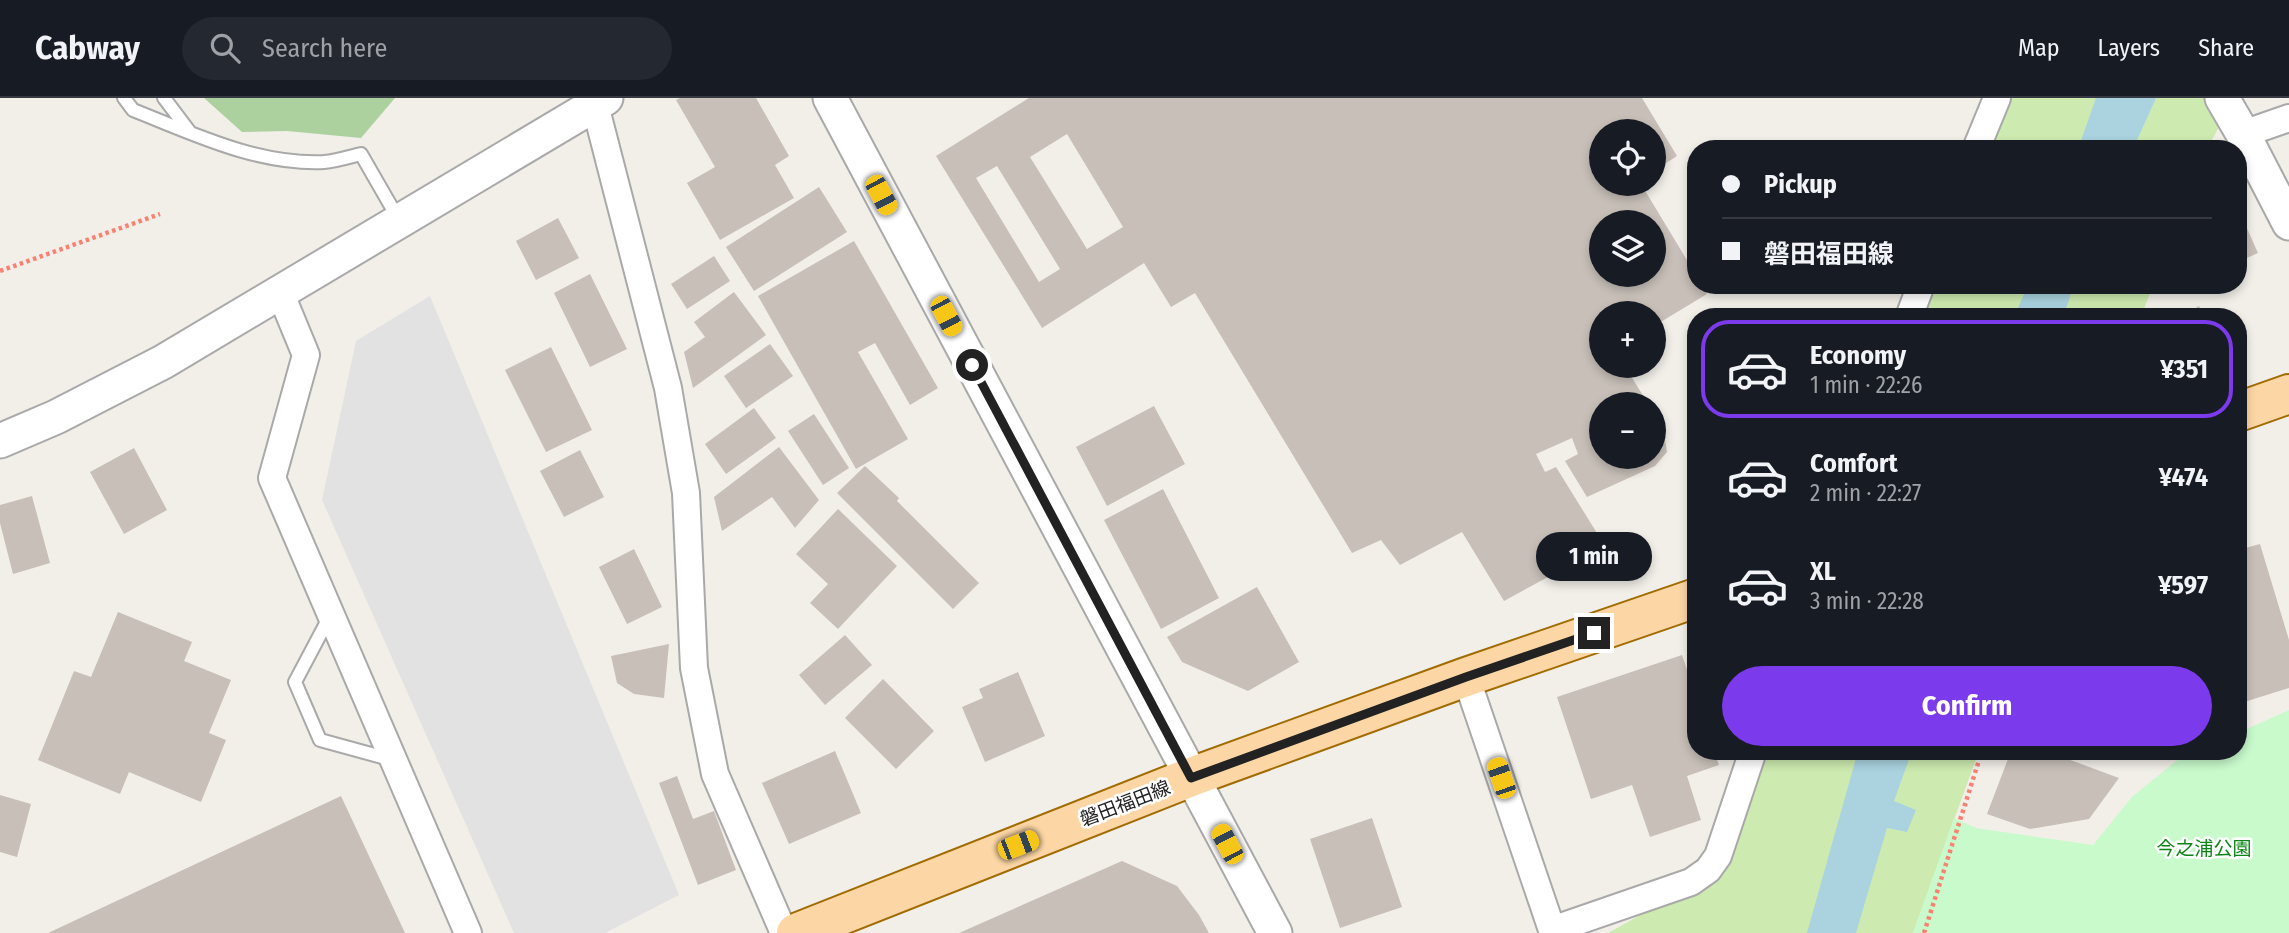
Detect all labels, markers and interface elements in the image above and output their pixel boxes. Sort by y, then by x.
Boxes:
search box [182,17,672,80]
text: Cabway [35,28,140,68]
icon: search [206,29,244,67]
text: Search here [262,33,387,64]
text: Map [2018,34,2060,62]
text: Layers [2098,34,2160,62]
text: Share [2198,34,2254,62]
map controls [1589,119,1666,469]
button: locate [1589,119,1666,196]
text: Pickup [1764,169,1837,200]
car [862,172,901,218]
button: layers [1589,210,1666,287]
text: 磐田福田線 [1764,239,1894,270]
car [927,293,966,339]
button: + [1589,301,1666,378]
icon: car [1726,338,1789,401]
text: Economy [1810,340,1906,371]
route start [956,349,988,381]
text: ¥351 [2160,354,2208,385]
text: 1 min · 22:26 [1810,371,1922,399]
button: − [1589,392,1666,469]
icon: car [1726,446,1789,509]
text: Comfort [1810,448,1898,479]
text: ¥474 [2159,462,2208,493]
text: 2 min · 22:27 [1810,479,1921,507]
callout: 1 min [1536,532,1652,580]
text: 1 min [1569,542,1619,570]
icon: car [1726,554,1789,617]
text: XL [1810,556,1836,587]
text: ¥597 [2158,570,2208,601]
text: 3 min · 22:28 [1810,587,1924,615]
route end [1578,617,1610,649]
button: Confirm [1722,666,2212,746]
car [1485,755,1518,801]
street label: 磐田福田線 [1077,776,1174,831]
car [1208,821,1247,867]
car [995,828,1042,862]
park label: 今之浦公園 [2156,837,2252,860]

